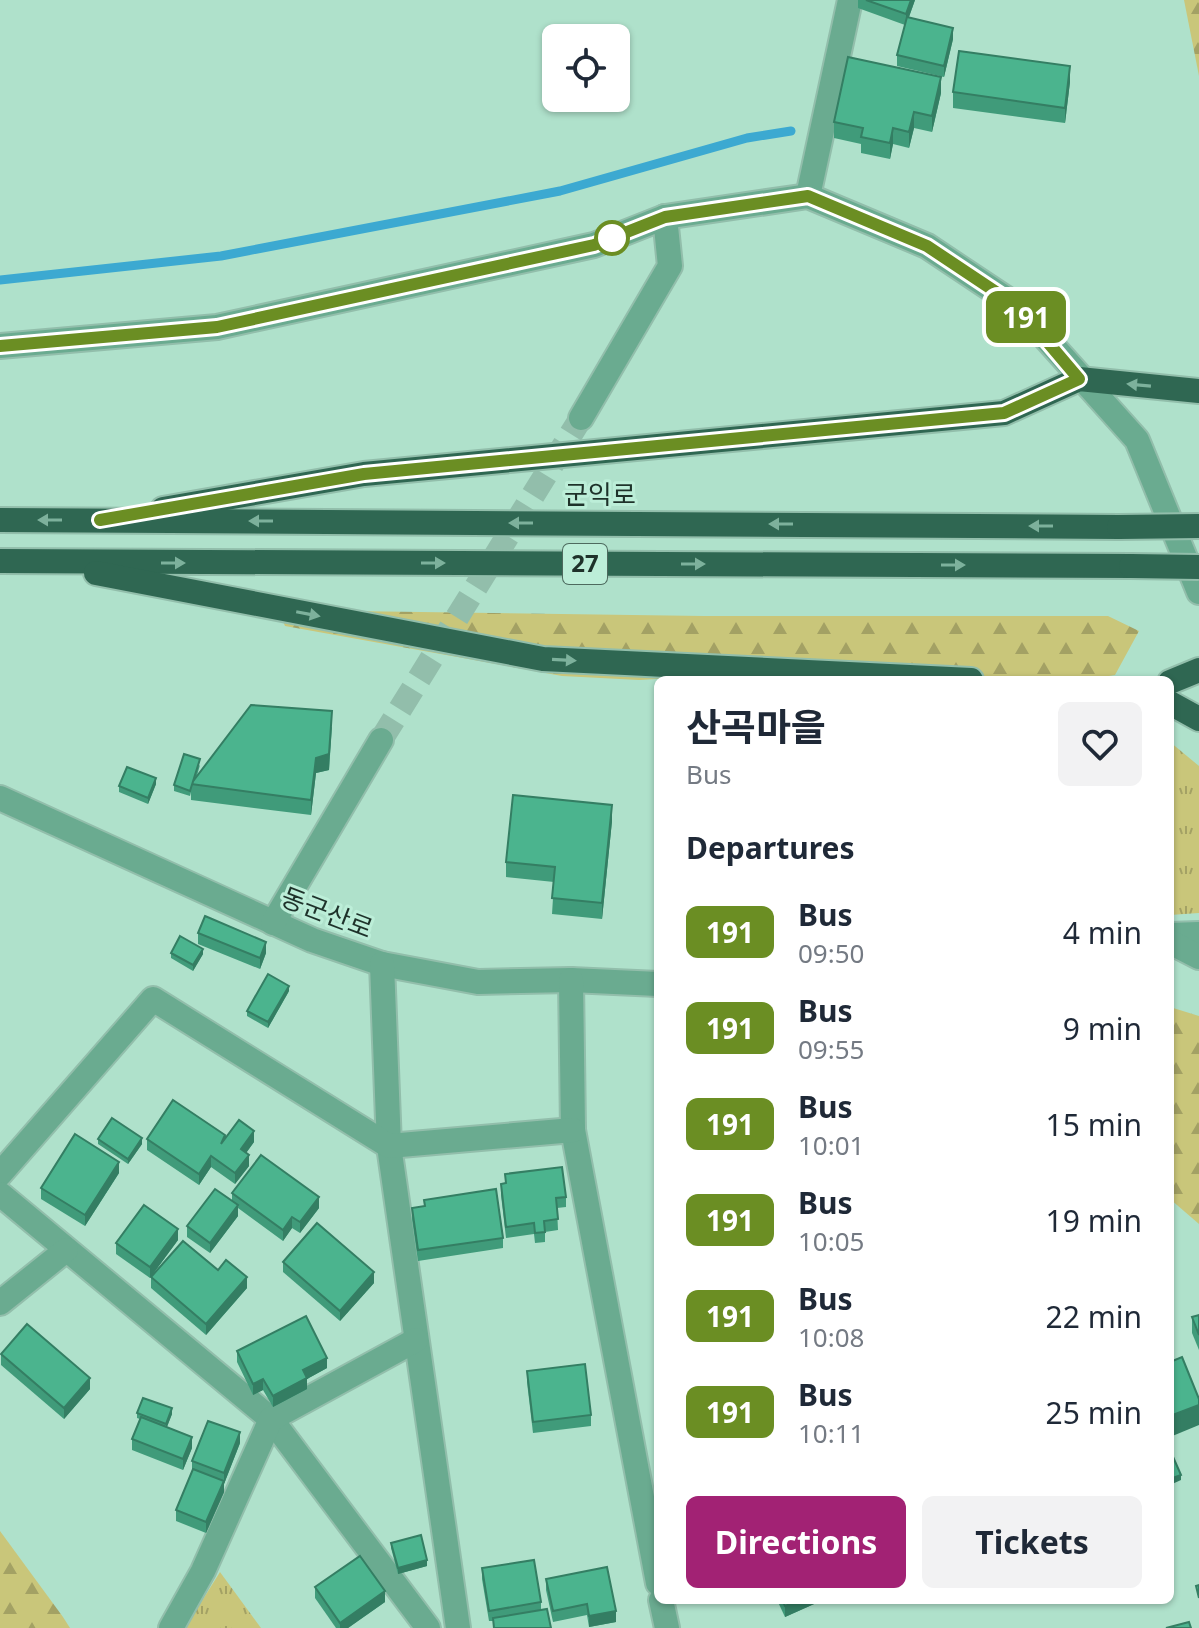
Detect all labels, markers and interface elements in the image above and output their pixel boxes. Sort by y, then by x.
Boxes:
map controls [542,24,630,112]
button: locate [542,24,630,112]
unlabelled marker [595,221,629,255]
line badge: 191 [980,291,1072,343]
text: 191 [1002,298,1050,336]
one-way arrow [1126,378,1151,391]
street label: 군익로 [564,476,636,512]
one-way arrow [37,514,62,526]
one-way arrow [248,515,273,527]
one-way arrow [508,517,533,529]
one-way arrow [768,518,793,531]
one-way arrow [1028,520,1053,532]
road number: 27 [563,544,607,584]
one-way arrow [161,557,186,569]
one-way arrow [421,557,446,570]
one-way arrow [681,558,706,570]
one-way arrow [941,559,966,571]
one-way arrow [296,608,321,621]
one-way arrow [552,654,577,667]
text: 산곡마을 [686,700,826,752]
button: heart [1058,702,1142,786]
text: Bus [686,756,731,792]
text: Departures [686,827,855,868]
street label: 동군산로 [276,878,378,946]
text: Bus [798,894,853,935]
text: 4 min [1063,912,1142,953]
text: 191 [706,913,754,951]
text: 09:50 [798,935,864,971]
text: Bus [798,990,853,1031]
text: 9 min [1063,1008,1142,1049]
text: 191 [706,1009,754,1047]
text: 09:55 [798,1031,864,1067]
text: Bus [798,1086,853,1127]
text: 15 min [1046,1104,1142,1145]
text: 191 [706,1105,754,1143]
text: 10:01 [798,1127,864,1163]
text: Bus [798,1182,853,1223]
text: 19 min [1046,1200,1142,1241]
text: 191 [706,1201,754,1239]
text: 10:05 [798,1223,864,1259]
text: Bus [798,1278,853,1319]
text: 22 min [1046,1296,1142,1337]
text: 191 [706,1297,754,1335]
text: 10:08 [798,1319,864,1355]
text: Bus [798,1374,853,1415]
text: 25 min [1046,1392,1142,1433]
text: 191 [706,1393,754,1431]
text: 10:11 [798,1415,864,1451]
button: Directions [686,1496,906,1588]
button: Tickets [922,1496,1142,1588]

